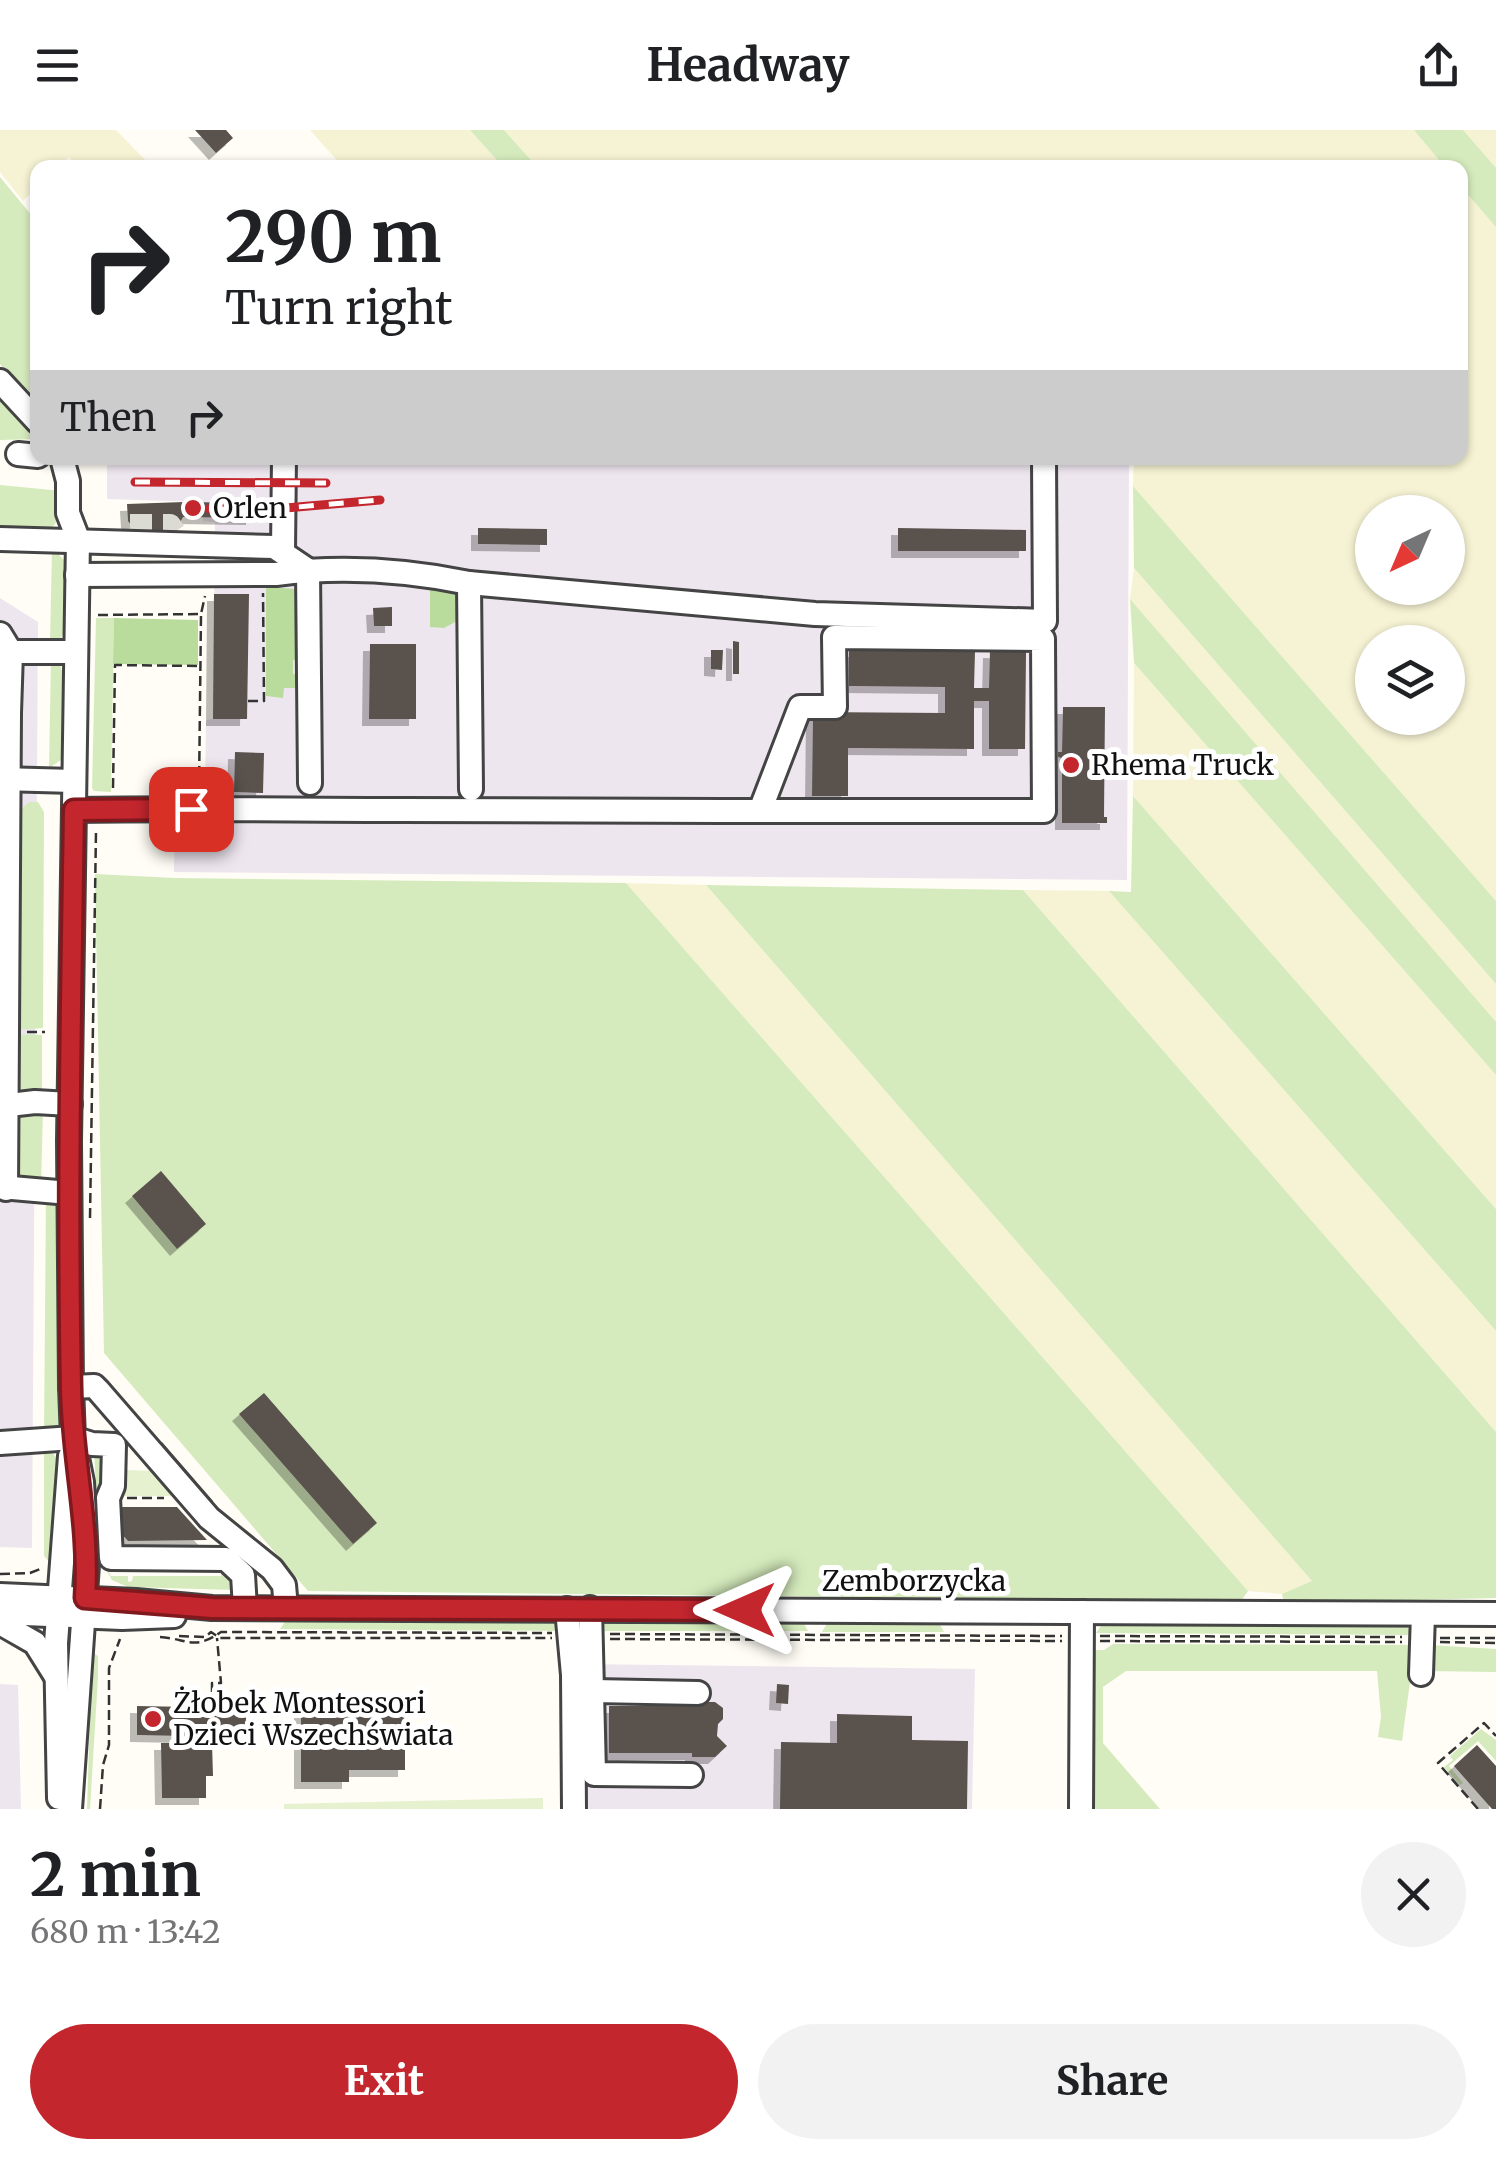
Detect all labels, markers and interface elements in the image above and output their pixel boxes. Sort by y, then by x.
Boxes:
text: Headway [647,37,849,93]
icon: menu [30,38,85,93]
icon: share [1411,38,1466,93]
text: 290 m [225,193,441,281]
icon: right [60,200,190,330]
text: Turn right [225,280,453,336]
icon: right [177,390,232,445]
text: Then [60,394,157,441]
place label: Orlen [213,490,287,526]
north arrow [1355,495,1465,605]
map controls [1355,495,1465,735]
marker: Orlen [182,497,204,519]
button: layers [1355,625,1465,735]
place label: Rhema Truck [1091,747,1274,783]
marker: Rhema Truck [1060,754,1082,776]
pin [149,767,234,852]
icon: arrive [164,782,219,837]
position arrow [693,1558,797,1662]
street label: Zemborzycka [822,1563,1006,1599]
place label: Żłobek Montessori Dzieci Wszechświata [173,1685,453,1753]
marker: Żłobek Montessori Dzieci Wszechświata [142,1708,164,1730]
text: 2 min [30,1837,201,1912]
button: close [1361,1842,1466,1947]
text: 680 m · 13:42 [30,1912,221,1952]
button: Exit [30,2024,738,2139]
button: Share [758,2024,1466,2139]

